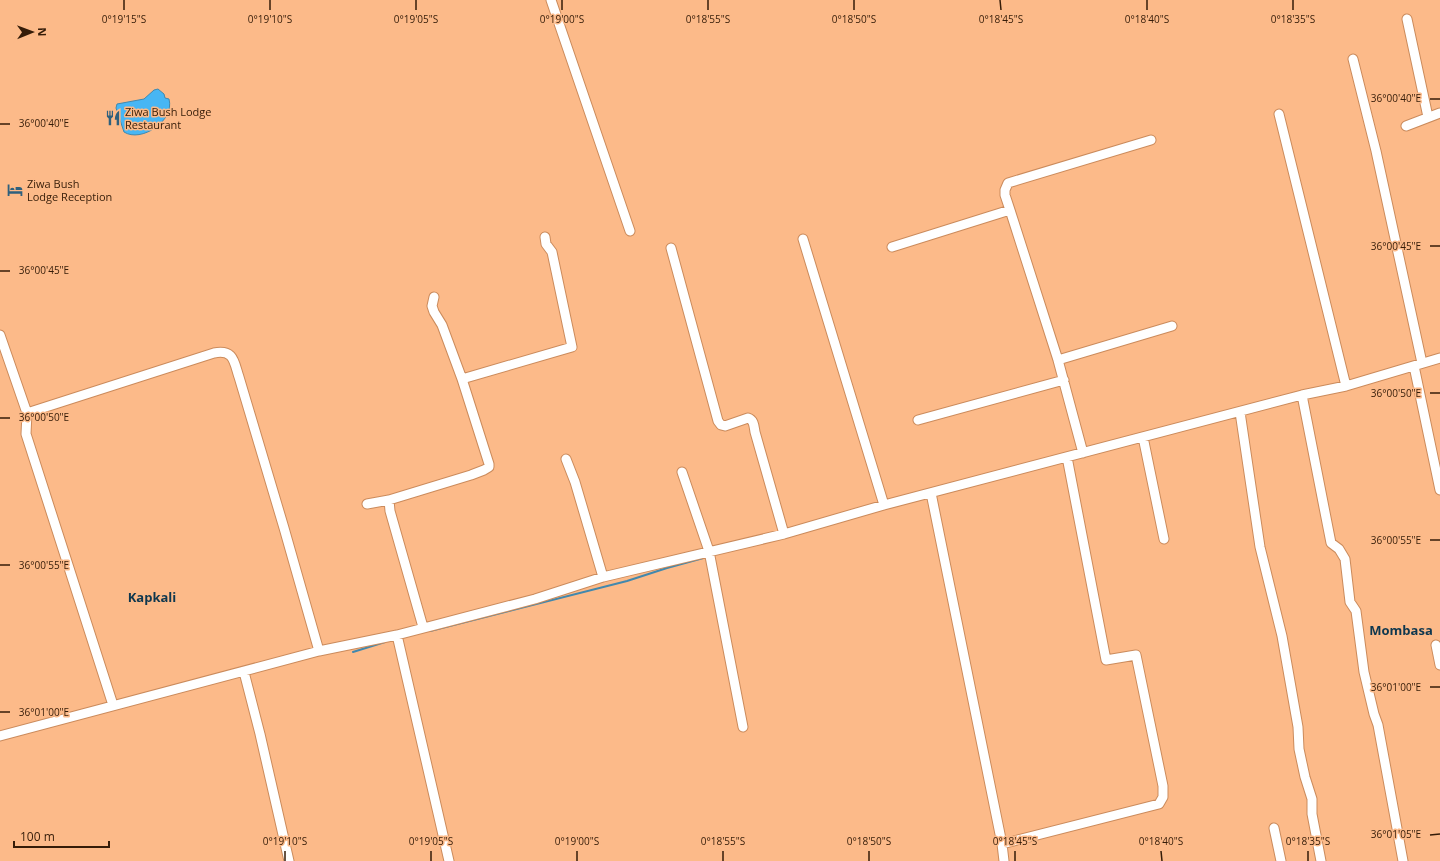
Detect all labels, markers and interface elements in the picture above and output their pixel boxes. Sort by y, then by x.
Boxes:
north arrow [12,12,52,52]
text: 0°19'15"S [102,12,146,26]
text: 0°19'10"S [248,12,292,26]
text: 0°19'05"S [394,12,438,26]
text: 0°19'00"S [540,12,584,26]
text: 0°18'55"S [686,12,730,26]
text: 0°18'50"S [832,12,876,26]
text: 0°18'45"S [979,12,1023,26]
text: 0°18'40"S [1125,12,1169,26]
text: 0°18'35"S [1271,12,1315,26]
text: N [35,27,50,36]
text: 36°00'40"E [1371,91,1421,105]
place label: Ziwa Bush Lodge Restaurant [125,104,212,132]
restaurant icon: Ziwa Bush Lodge Restaurant [104,109,122,127]
text: 36°00'40"E [19,116,69,130]
place label: Ziwa Bush Lodge Reception [27,176,112,204]
hotel icon: Ziwa Bush Lodge Reception [6,181,24,199]
text: 36°00'45"E [1371,239,1421,253]
text: 36°00'45"E [19,263,69,277]
text: 36°00'50"E [1371,386,1421,400]
text: 36°00'50"E [19,410,69,424]
text: 36°00'55"E [1371,533,1421,547]
text: 36°00'55"E [19,558,69,572]
district label: Kapkali [128,588,176,606]
district label: Mombasa [1369,621,1433,639]
text: 36°01'00"E [1371,680,1421,694]
text: 36°01'00"E [19,705,69,719]
scale bar [14,823,109,849]
text: 36°01'05"E [1371,827,1421,841]
text: 100 m [20,828,55,845]
text: 0°19'10"S [263,834,307,848]
text: 0°19'05"S [409,834,453,848]
text: 0°19'00"S [555,834,599,848]
text: 0°18'55"S [701,834,745,848]
text: 0°18'50"S [847,834,891,848]
text: 0°18'45"S [993,834,1037,848]
text: 0°18'40"S [1139,834,1183,848]
text: 0°18'35"S [1286,834,1330,848]

